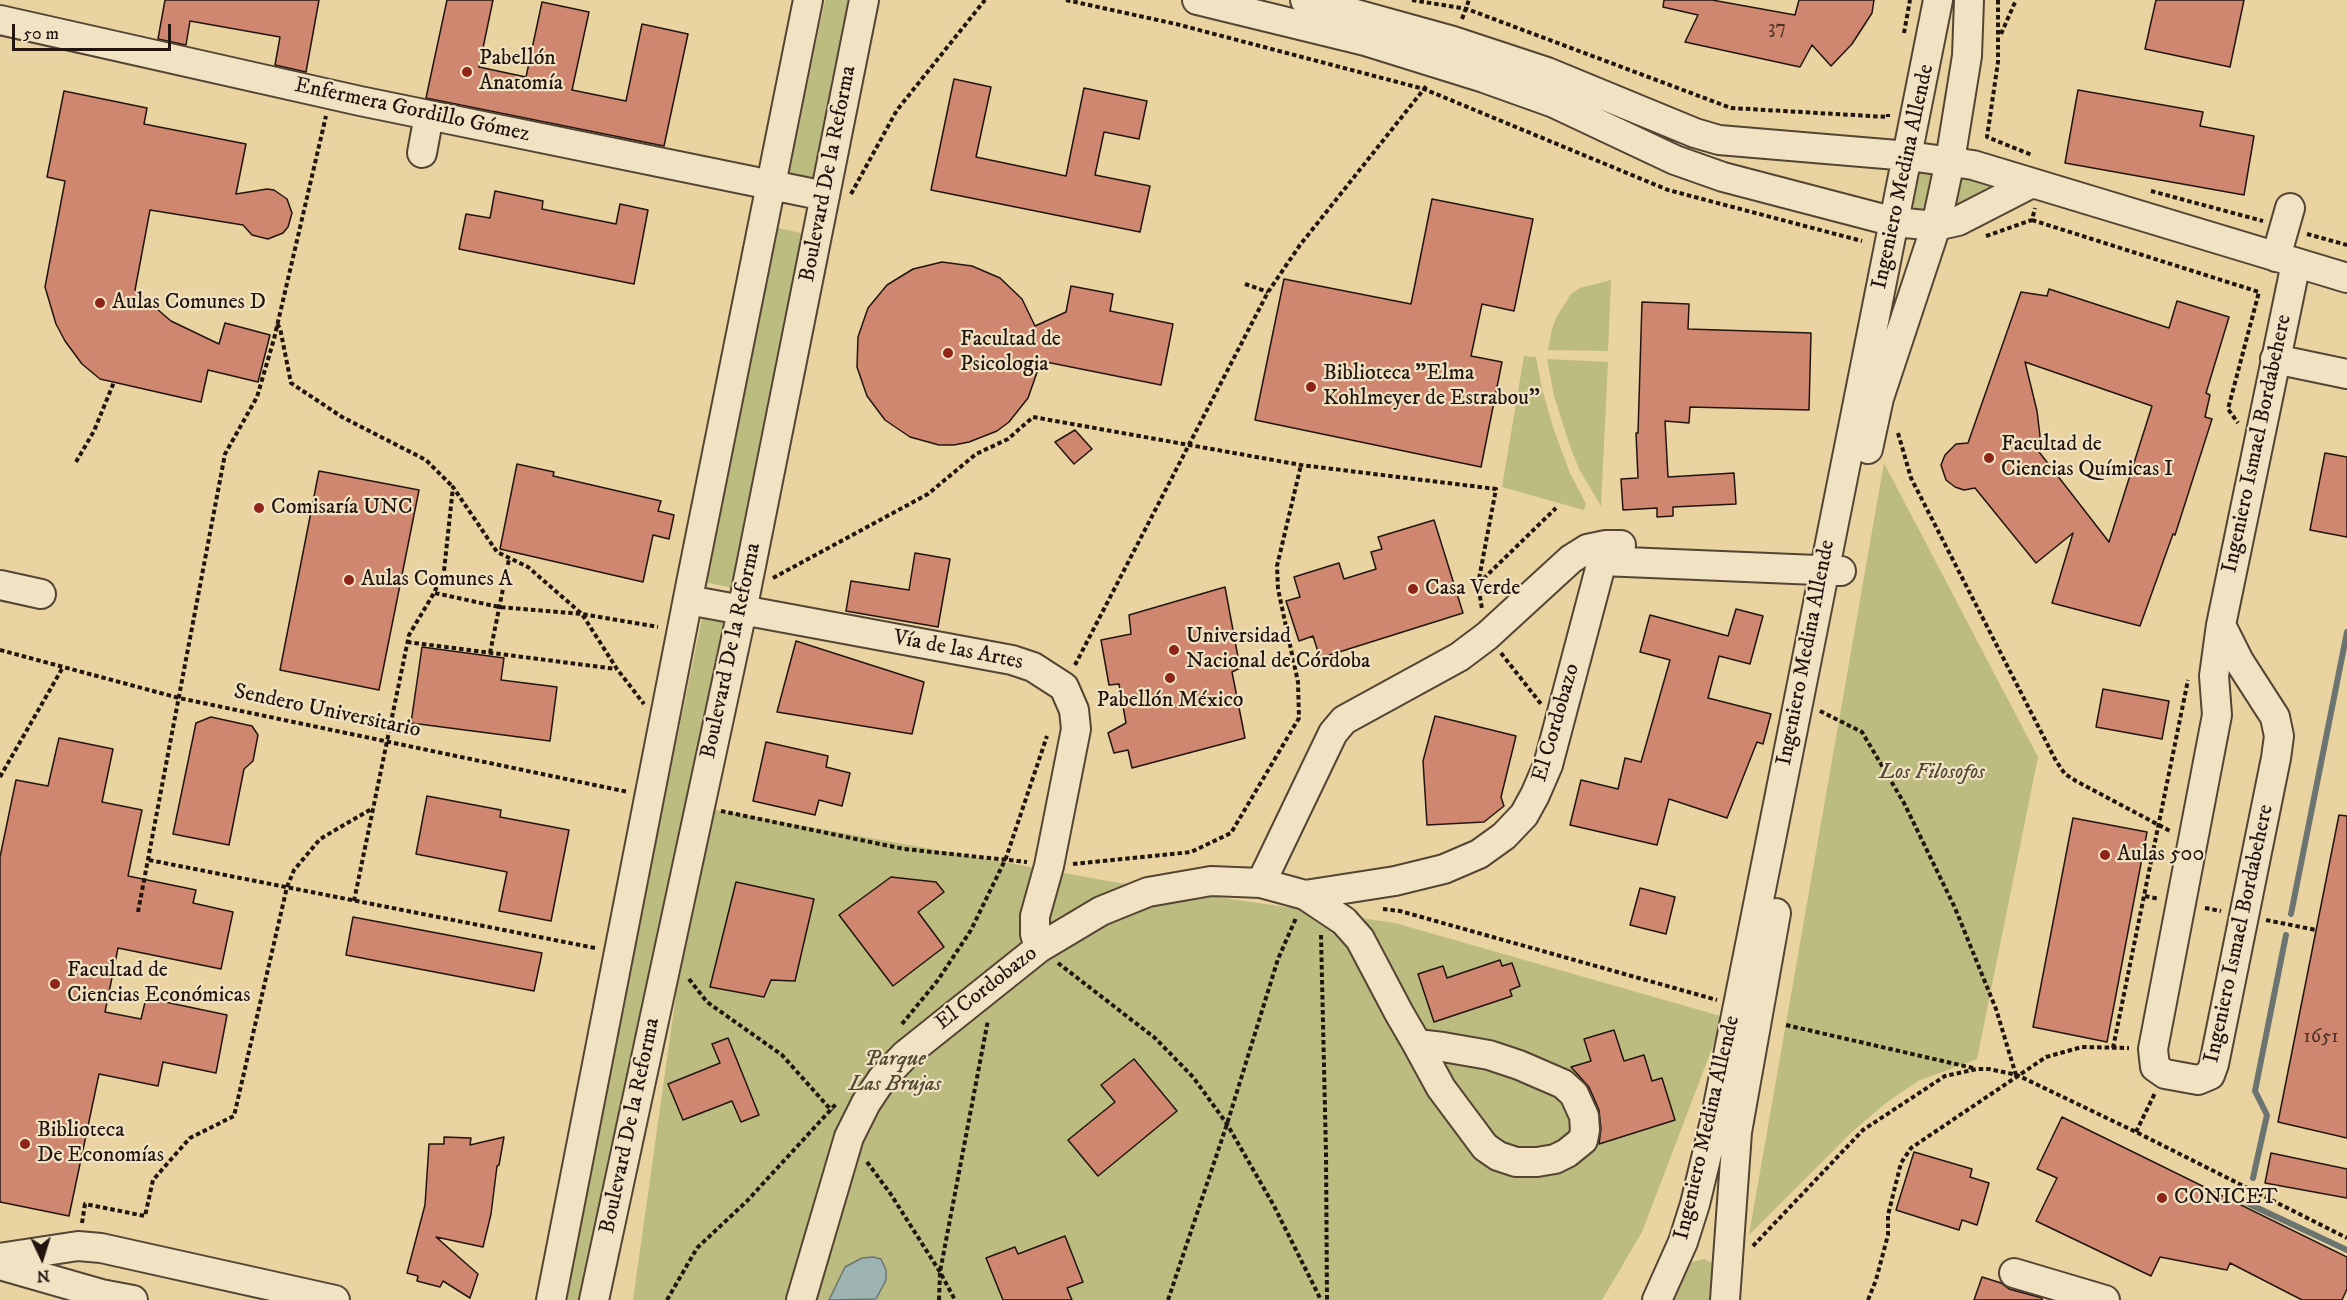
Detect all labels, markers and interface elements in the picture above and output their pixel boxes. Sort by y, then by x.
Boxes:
scale bar [15,12,174,50]
house number: 37 [1768,17,1786,41]
text: 50 m [23,23,59,45]
place label: Pabellón Anatomía [479,46,563,98]
street label: Ingeniero Medina Allende [1867,62,1941,292]
street label: Boulevard De la Reforma [795,64,863,284]
marker: Pabellón Anatomía [460,65,474,79]
street label: Enfermera Gordillo Gómez [292,73,532,149]
place label: Aulas Comunes D [112,290,266,316]
marker: Aulas Comunes D [93,296,107,310]
street label: Ingeniero Ismael Bordabehere [2218,313,2298,575]
place label: Facultad de Psicologia [960,327,1061,378]
marker: Facultad de Psicologia [941,346,955,360]
place label: Biblioteca "Elma Kohlmeyer de Estrabou" [1323,361,1540,412]
marker: Biblioteca "Elma Kohlmeyer de Estrabou" [1304,380,1318,394]
place label: Facultad de Ciencias Químicas I [2001,432,2173,484]
marker: Facultad de Ciencias Químicas I [1982,451,1996,465]
place label: Comisaría UNC [271,495,413,521]
marker: Comisaría UNC [252,501,266,515]
street label: Ingeniero Medina Allende [1772,538,1842,768]
street label: Boulevard De la Reforma [696,541,768,761]
place label: Aulas Comunes A [361,567,513,593]
marker: Aulas Comunes A [342,573,356,587]
place label: Casa Verde [1425,576,1520,602]
marker: Casa Verde [1406,582,1420,596]
place label: Universidad Nacional de Córdoba [1186,624,1370,676]
street label: Vía de las Artes [891,625,1025,677]
marker: Universidad Nacional de Córdoba [1167,643,1181,657]
street label: El Cordobazo [1528,661,1586,785]
marker: Pabellón México [1163,671,1177,685]
street label: Sendero Universitario [231,679,423,745]
place label: Pabellón México [1096,688,1244,714]
park label: Los Filosofos [1879,760,1985,786]
street label: Ingeniero Ismael Bordabehere [2200,803,2280,1065]
place label: Aulas 500 [2117,842,2204,868]
marker: Aulas 500 [2098,848,2112,862]
street label: El Cordobazo [931,941,1043,1037]
place label: Facultad de Ciencias Económicas [67,958,251,1010]
marker: Facultad de Ciencias Económicas [48,977,62,991]
street label: Ingeniero Medina Allende [1669,1013,1747,1243]
street label: Boulevard De la Reforma [595,1016,667,1236]
house number: 1651 [2304,1026,2338,1050]
park label: Parque Las Brujas [849,1047,941,1098]
place label: Biblioteca De Economías [37,1118,164,1170]
marker: Biblioteca De Economías [18,1137,32,1151]
place label: CONICET [2174,1185,2278,1211]
marker: CONICET [2155,1191,2169,1205]
north arrow [12,1228,72,1288]
text: N [36,1266,51,1286]

